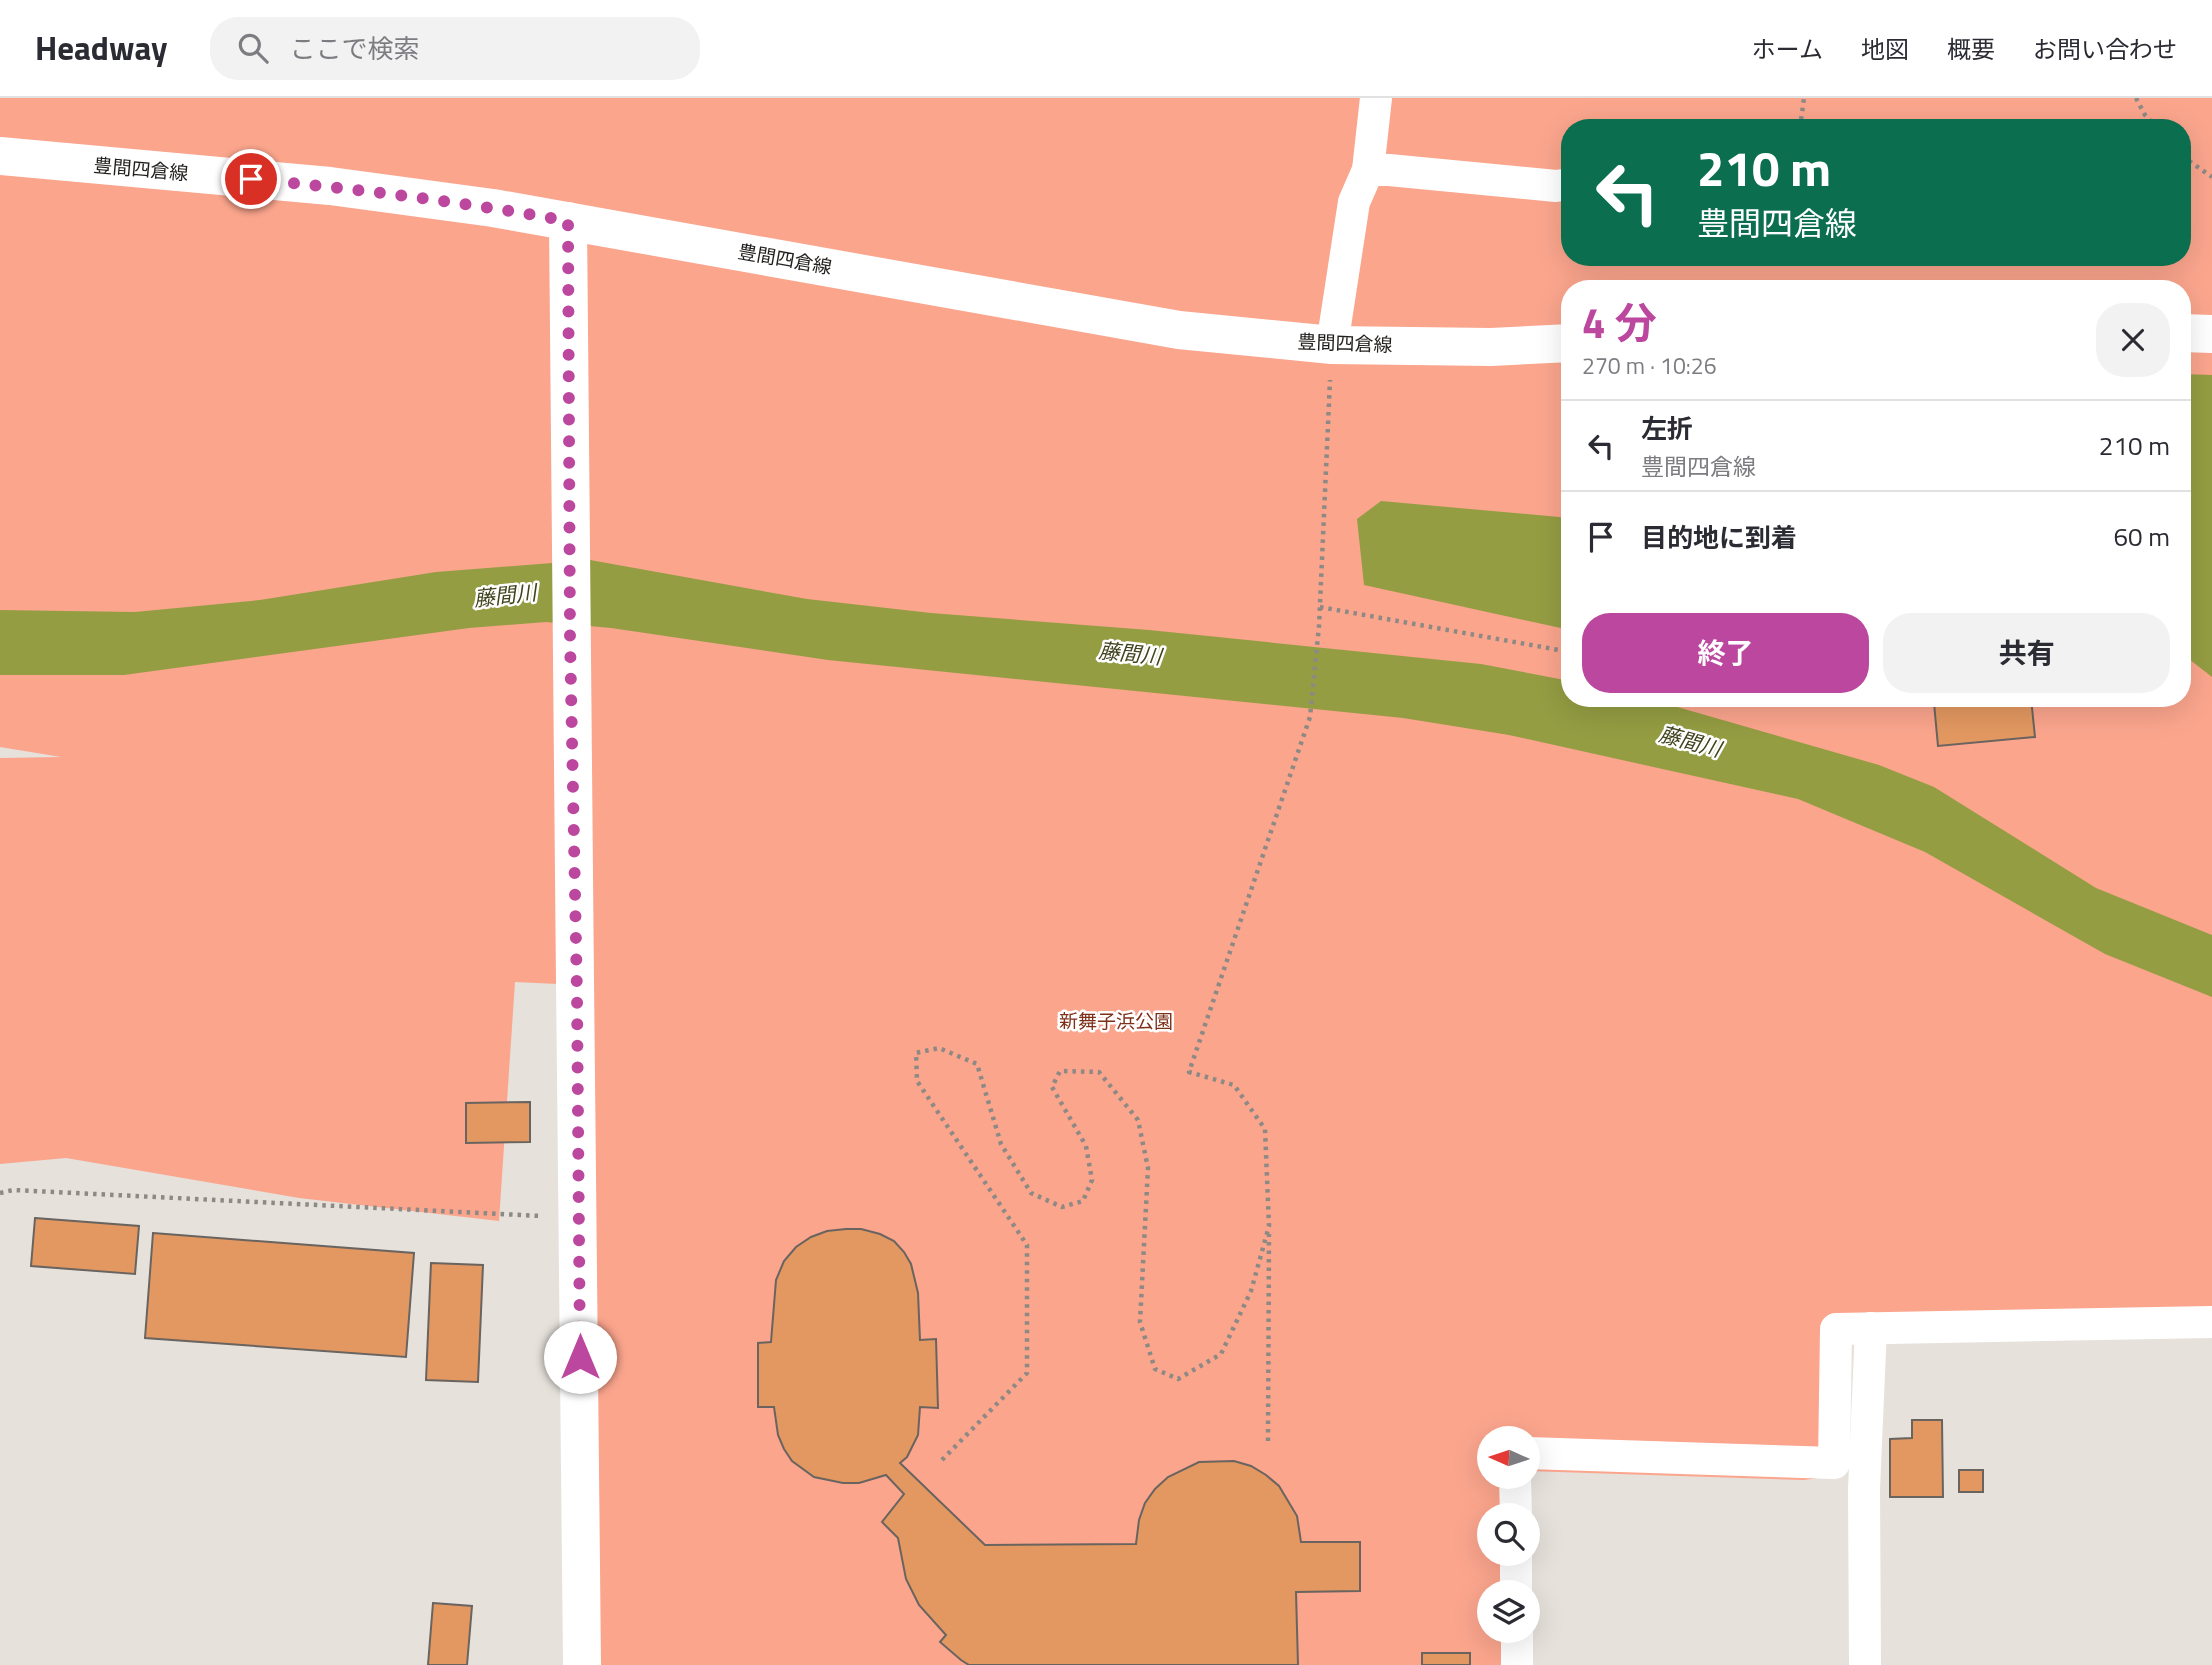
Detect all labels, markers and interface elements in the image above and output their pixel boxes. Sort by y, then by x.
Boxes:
search box [210,17,700,80]
text: Headway [35,23,168,73]
icon: search [234,29,272,67]
text: ここで検索 [290,29,420,68]
text: ホーム [1752,31,1823,67]
text: 地図 [1861,31,1909,67]
text: 概要 [1947,31,1995,67]
text: お問い合わせ [2033,31,2177,67]
text: 210 m [1697,130,1831,205]
icon: left [1582,147,1673,238]
pin [221,149,281,209]
street label: 豊間四倉線 [92,150,190,187]
icon: arrive [232,160,270,198]
text: 豊間四倉線 [1697,199,1857,247]
street label: 豊間四倉線 [736,236,834,281]
text: 4 分 [1582,290,1657,354]
button: close [2096,303,2170,377]
street label: 豊間四倉線 [1297,326,1393,359]
text: 270 m · 10:26 [1582,348,1717,383]
text: 左折 [1641,409,1693,448]
text: 210 m [2099,426,2170,465]
icon: left [1582,427,1620,465]
text: 豊間四倉線 [1641,449,1756,484]
text: 60 m [2113,517,2170,556]
icon: arrive [1582,518,1620,556]
text: 目的地に到着 [1641,518,1797,557]
water label: 藤間川 [472,576,540,614]
button: 終了 [1582,613,1869,693]
button: 共有 [1883,613,2170,693]
water label: 藤間川 [1097,634,1165,672]
water label: 藤間川 [1656,717,1727,765]
park label: 新舞子浜公園 [1059,1006,1173,1035]
position arrow [543,1320,617,1394]
north arrow [1477,1426,1540,1489]
map controls [1477,1426,1540,1643]
button: search [1477,1503,1540,1566]
button: layers [1477,1580,1540,1643]

